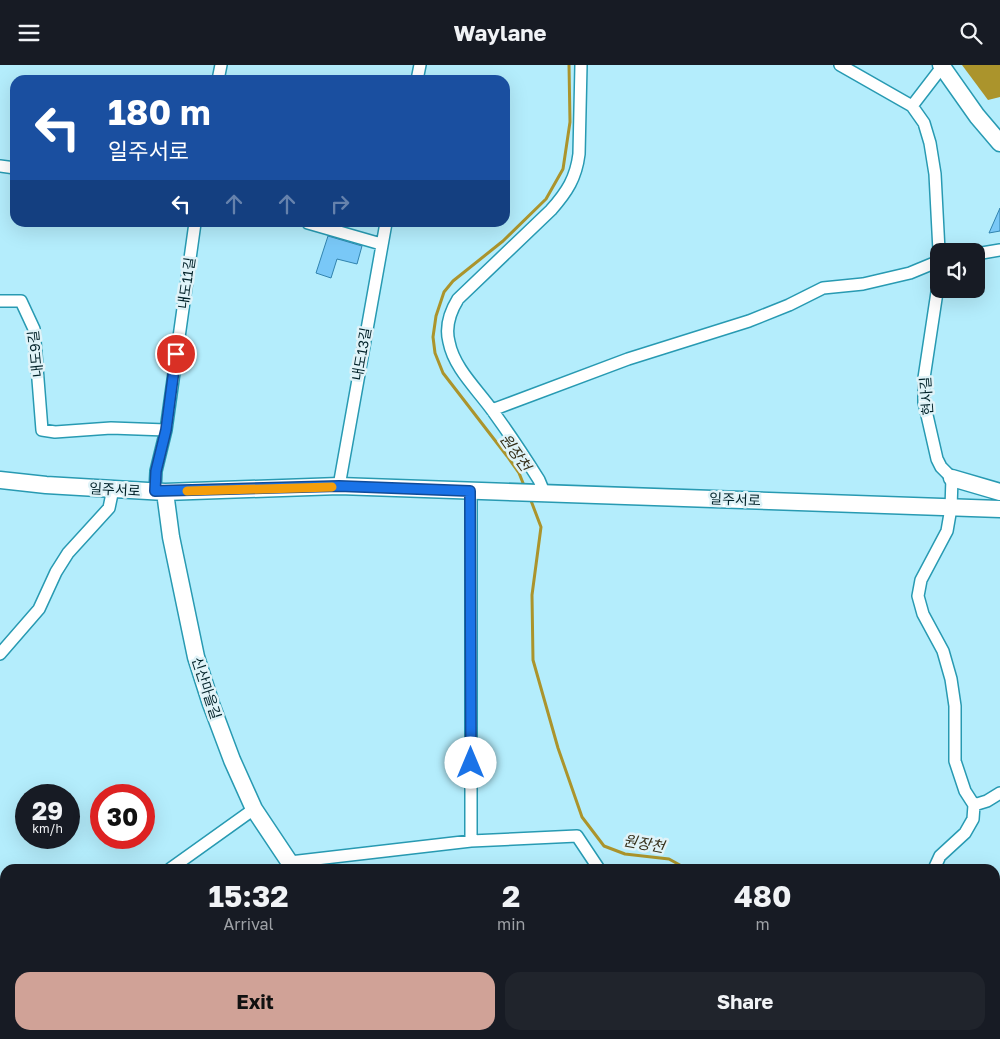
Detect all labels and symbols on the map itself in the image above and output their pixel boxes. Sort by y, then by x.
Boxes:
street label: 내도11길 [174,256,198,310]
street label: 내도13길 [348,326,374,382]
street label: 내도9길 [24,330,46,378]
pin [155,333,197,375]
street label: 현사길 [916,376,936,416]
water label: 원장천 [497,430,537,476]
street label: 일주서로 [89,479,141,499]
street label: 일주서로 [709,490,761,508]
street label: 신산마을길 [189,655,225,721]
position arrow [444,736,496,788]
speed limit sign: 30 [90,784,155,849]
water label: 원장천 [622,831,668,856]

